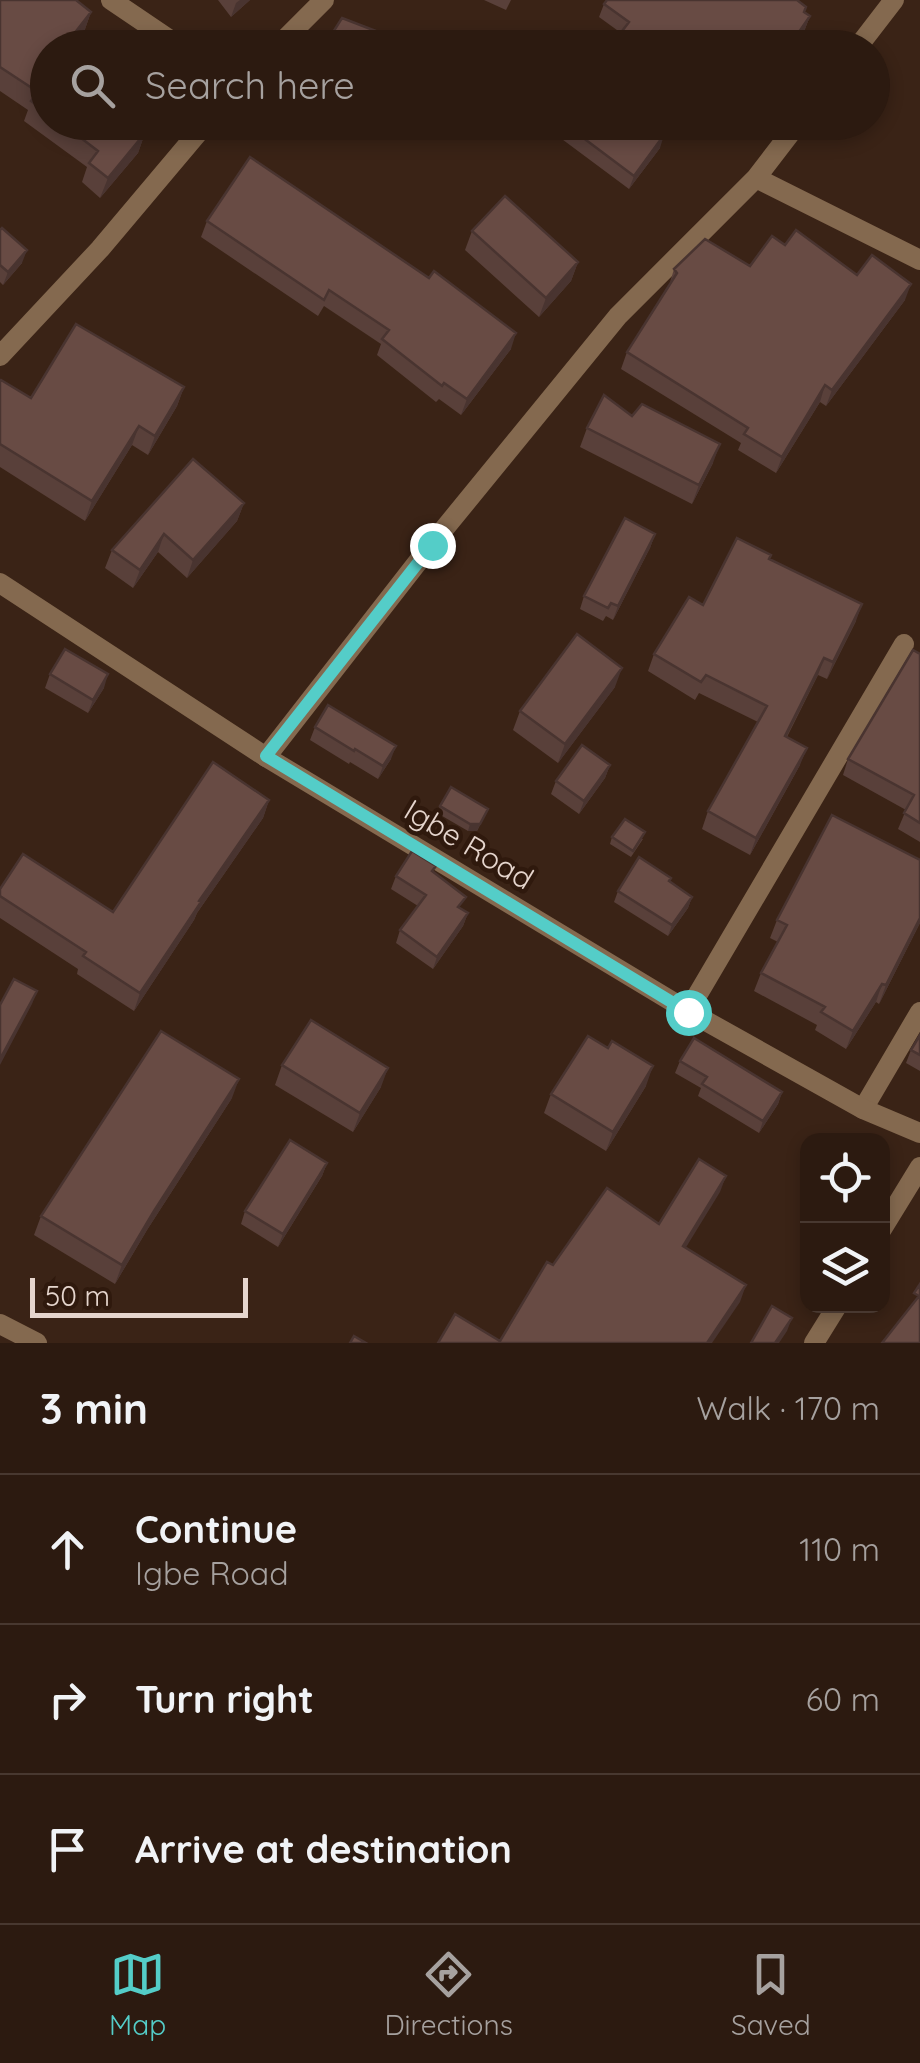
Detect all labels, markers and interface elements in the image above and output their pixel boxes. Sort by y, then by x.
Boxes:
search box [30,30,890,140]
icon: search [65,58,120,113]
text: Search here [145,61,355,109]
route end [410,523,456,569]
street label: Igbe Road [398,791,540,897]
route start [666,990,712,1036]
map controls [800,1133,890,1313]
button: locate [800,1133,890,1223]
button: layers [800,1223,890,1313]
scale bar [30,1273,248,1318]
text: 50 m [45,1278,110,1313]
text: 3 min [40,1382,148,1435]
text: Walk · 170 m [697,1388,880,1428]
text: Continue [135,1505,297,1553]
icon: ahead [40,1522,95,1577]
text: 110 m [799,1529,880,1569]
text: Igbe Road [135,1553,289,1593]
icon: right [40,1672,95,1727]
text: Turn right [135,1675,314,1723]
text: 60 m [806,1679,880,1719]
icon: arrive [40,1822,95,1877]
text: Arrive at destination [135,1825,512,1873]
tab: Map [109,1947,166,2042]
tab: Directions [384,1947,513,2042]
tab: Saved [731,1947,811,2042]

